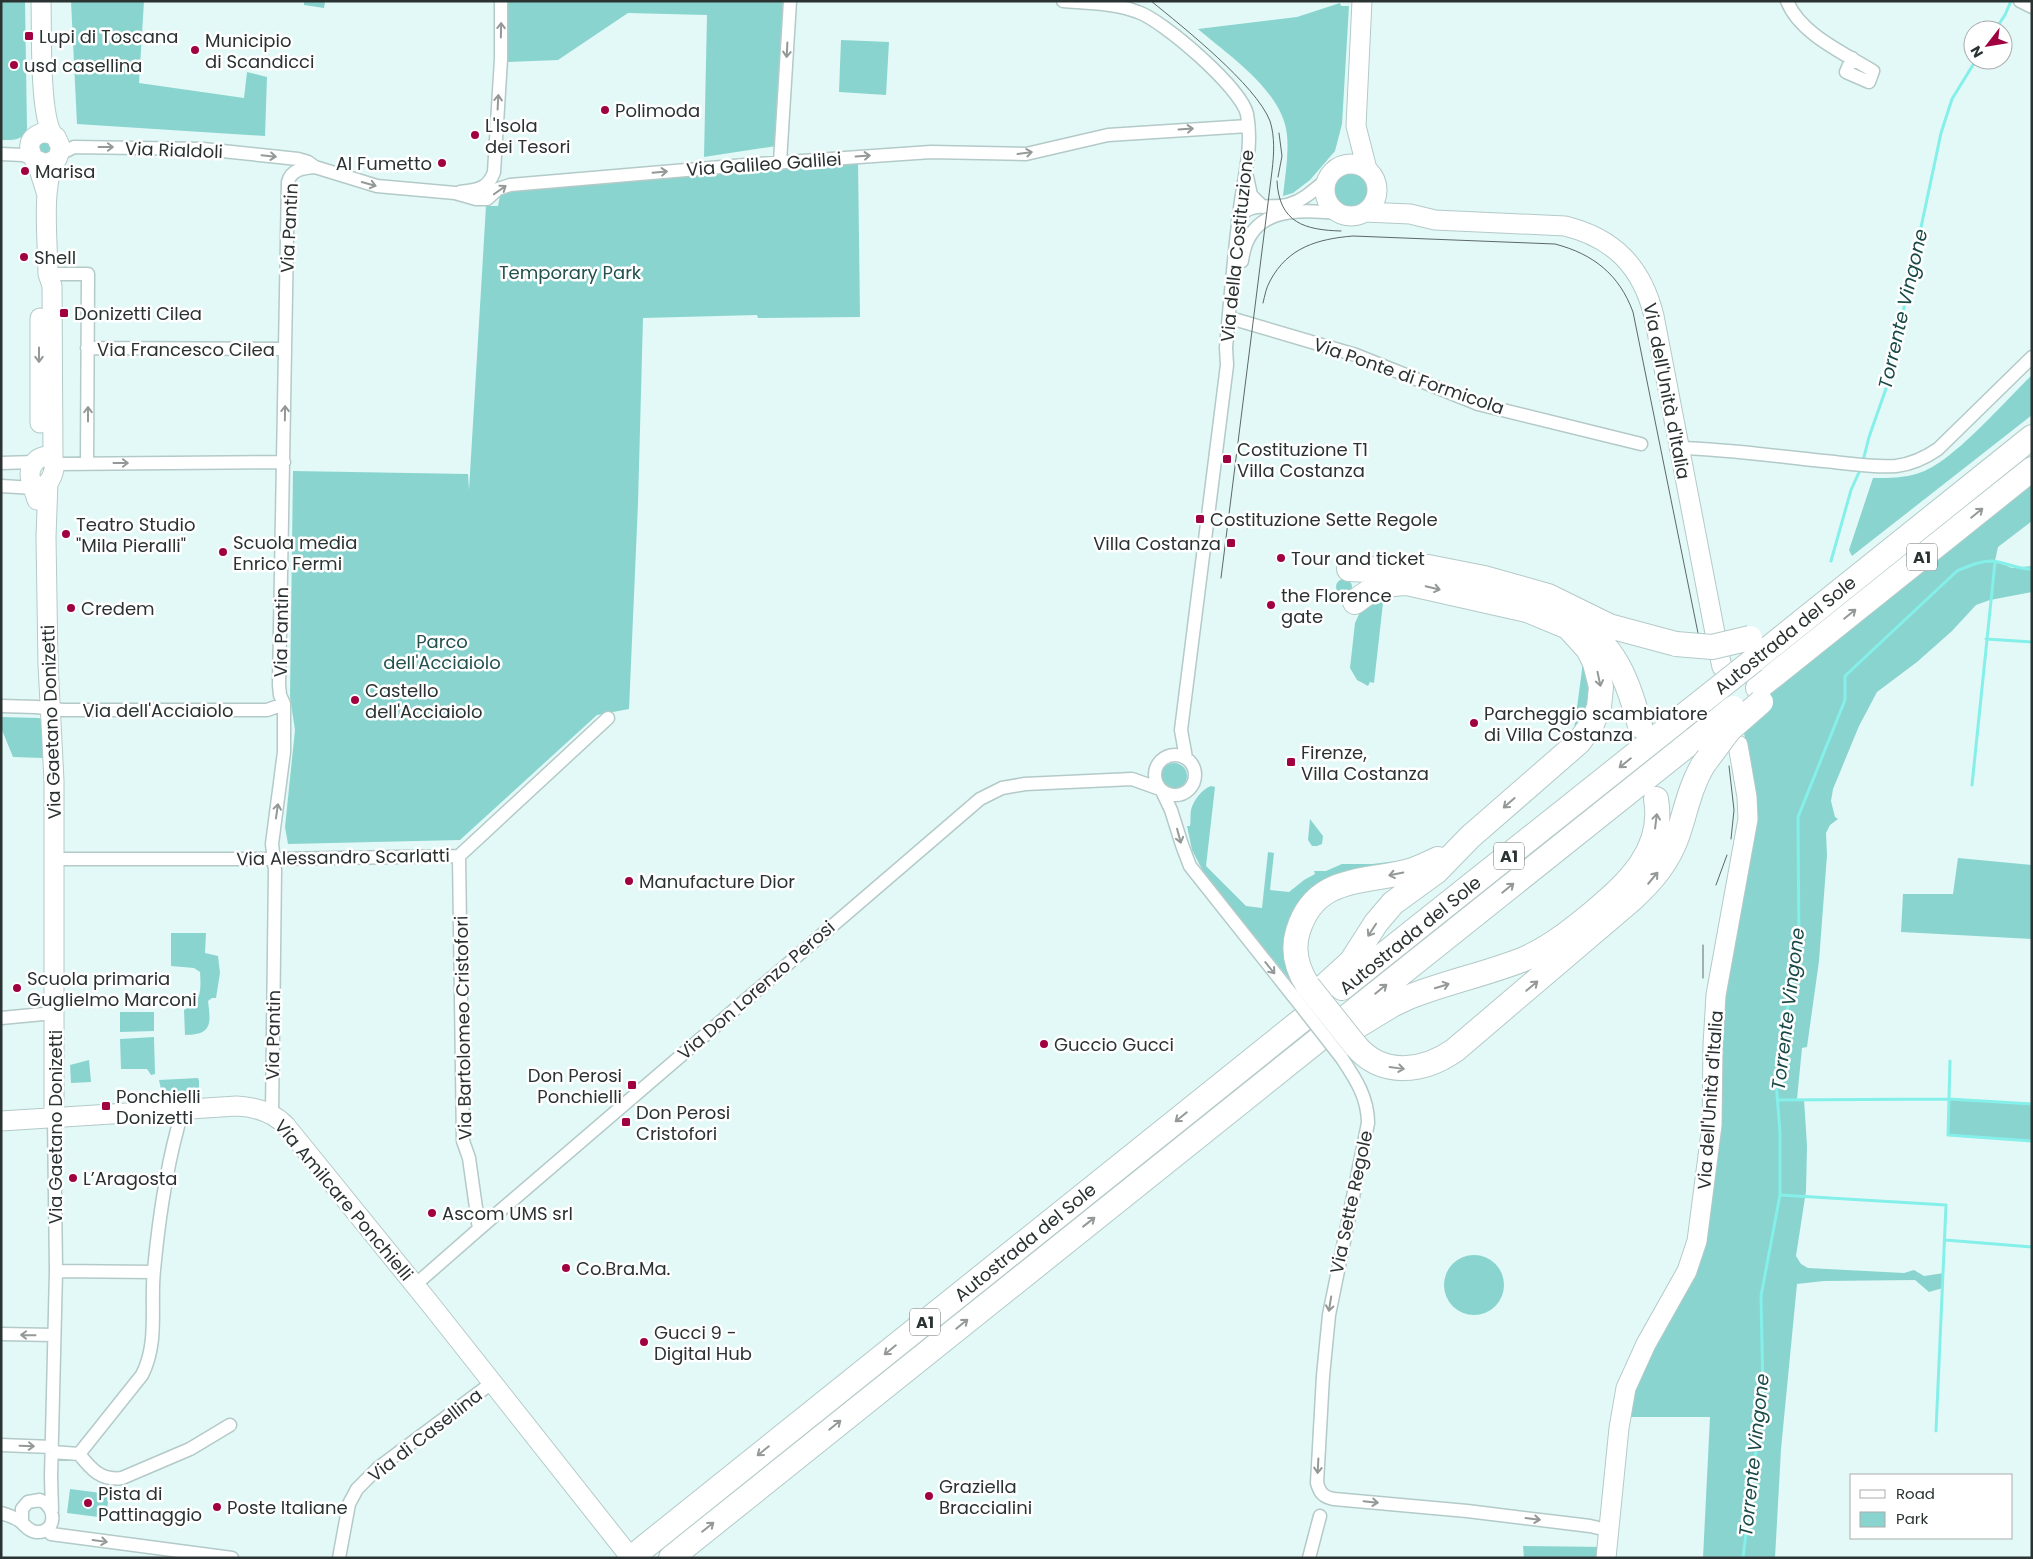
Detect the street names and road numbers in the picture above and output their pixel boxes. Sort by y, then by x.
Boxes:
street label: Via Rialdoli [125,136,223,164]
street label: Via Galileo Galilei [686,146,842,182]
street label: Via della Costituzione [1214,149,1260,343]
street label: Via Pantin [274,182,304,274]
street label: Via dell'Unità d'Italia [1638,301,1696,481]
street label: Via Ponte di Formicola [1310,332,1508,420]
street label: Via Francesco Cilea [97,337,275,362]
road number: A1 [1907,544,1937,570]
street label: Autostrada del Sole [1709,570,1861,700]
street label: Via Pantin [268,587,294,677]
street label: Via Gaetano Donizetti [35,624,67,820]
street label: Via dell'Acciaiolo [82,698,234,723]
road number: A1 [1494,842,1524,869]
street label: Via Alessandro Scarlatti [236,843,450,871]
street label: Autostrada del Sole [1334,870,1486,1000]
street label: Via Bartolomeo Cristofori [449,915,477,1141]
street label: Via Don Lorenzo Perosi [672,915,840,1065]
street label: Via Pantin [260,990,286,1080]
street label: Via dell'Unità d'Italia [1691,1010,1729,1190]
street label: Via Gaetano Donizetti [43,1030,68,1224]
street label: Via Amilcare Ponchielli [269,1114,419,1286]
street label: Via Sette Regole [1324,1128,1378,1276]
street label: Autostrada del Sole [949,1177,1101,1307]
road number: A1 [910,1308,940,1335]
street label: Via di Casellina [363,1382,487,1488]

